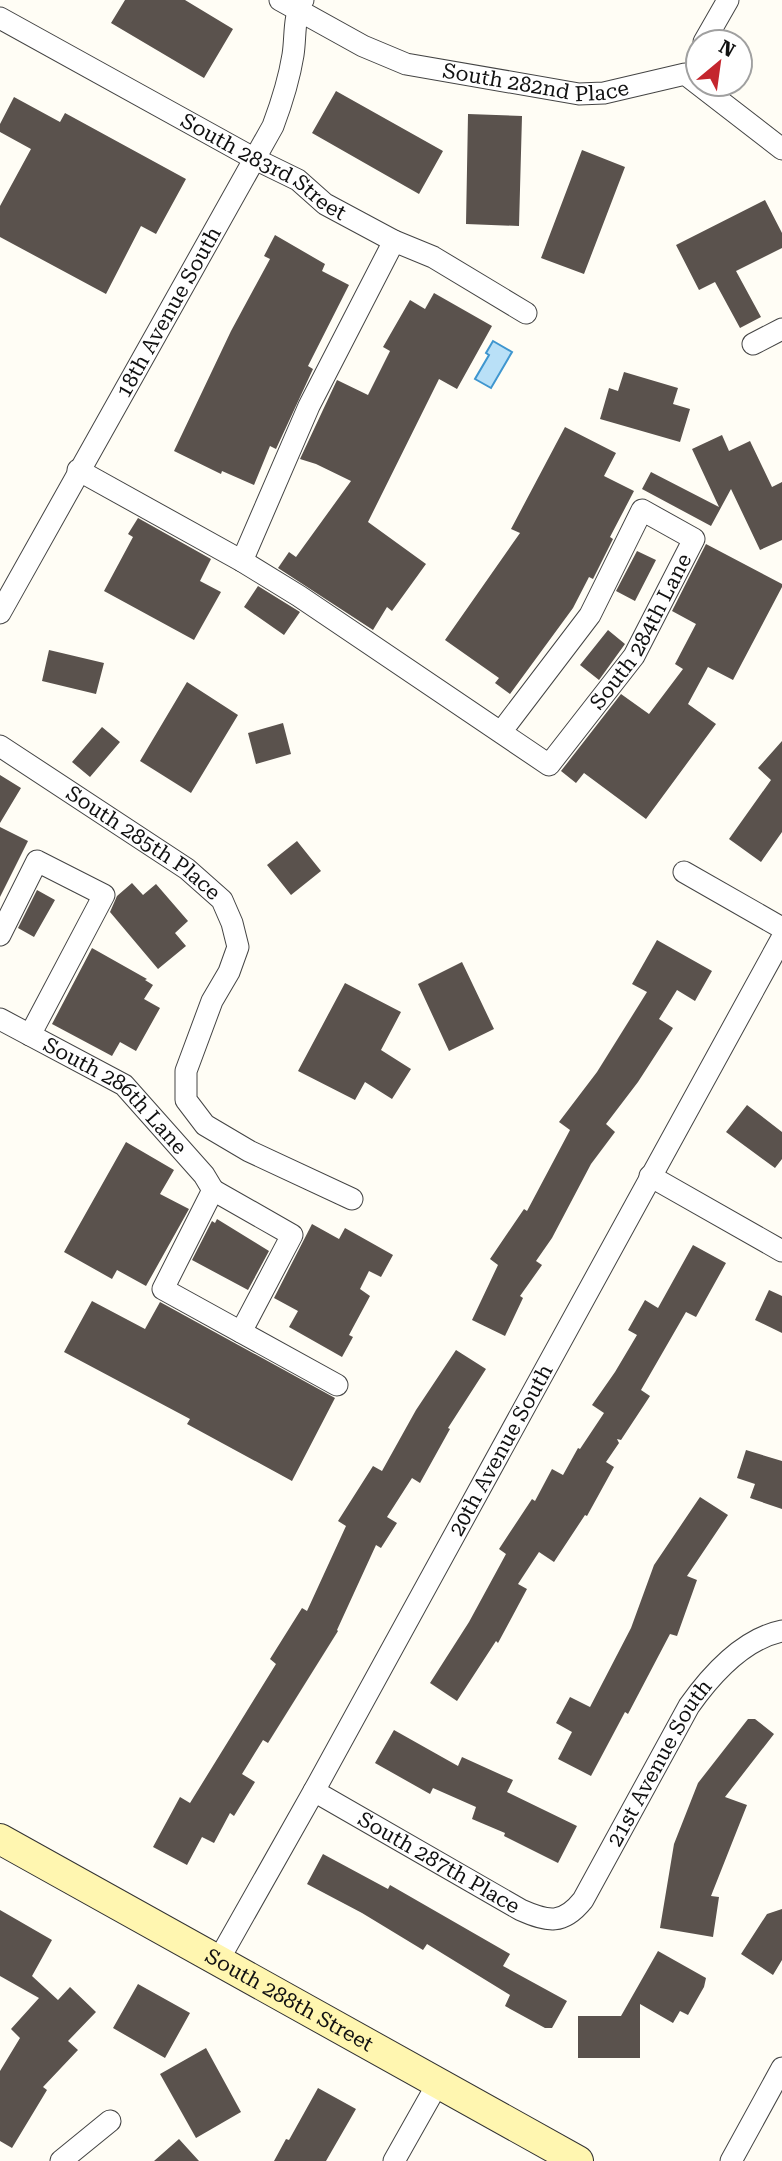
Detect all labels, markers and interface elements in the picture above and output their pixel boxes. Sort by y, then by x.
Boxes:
north arrow [684,28,754,98]
text: N [715,35,739,62]
street label: South 282nd Place [441,59,631,106]
street label: South 283rd Street [177,108,350,225]
street label: 18th Avenue South [111,222,226,402]
street label: South 284th Lane [585,550,696,714]
street label: South 285th Place [62,781,225,905]
street label: South 286th Lane [39,1032,192,1159]
street label: 20th Avenue South [444,1360,558,1540]
street label: 21st Avenue South [603,1674,717,1850]
street label: South 287th Place [354,1807,524,1919]
street label: South 288th Street [201,1944,377,2057]

